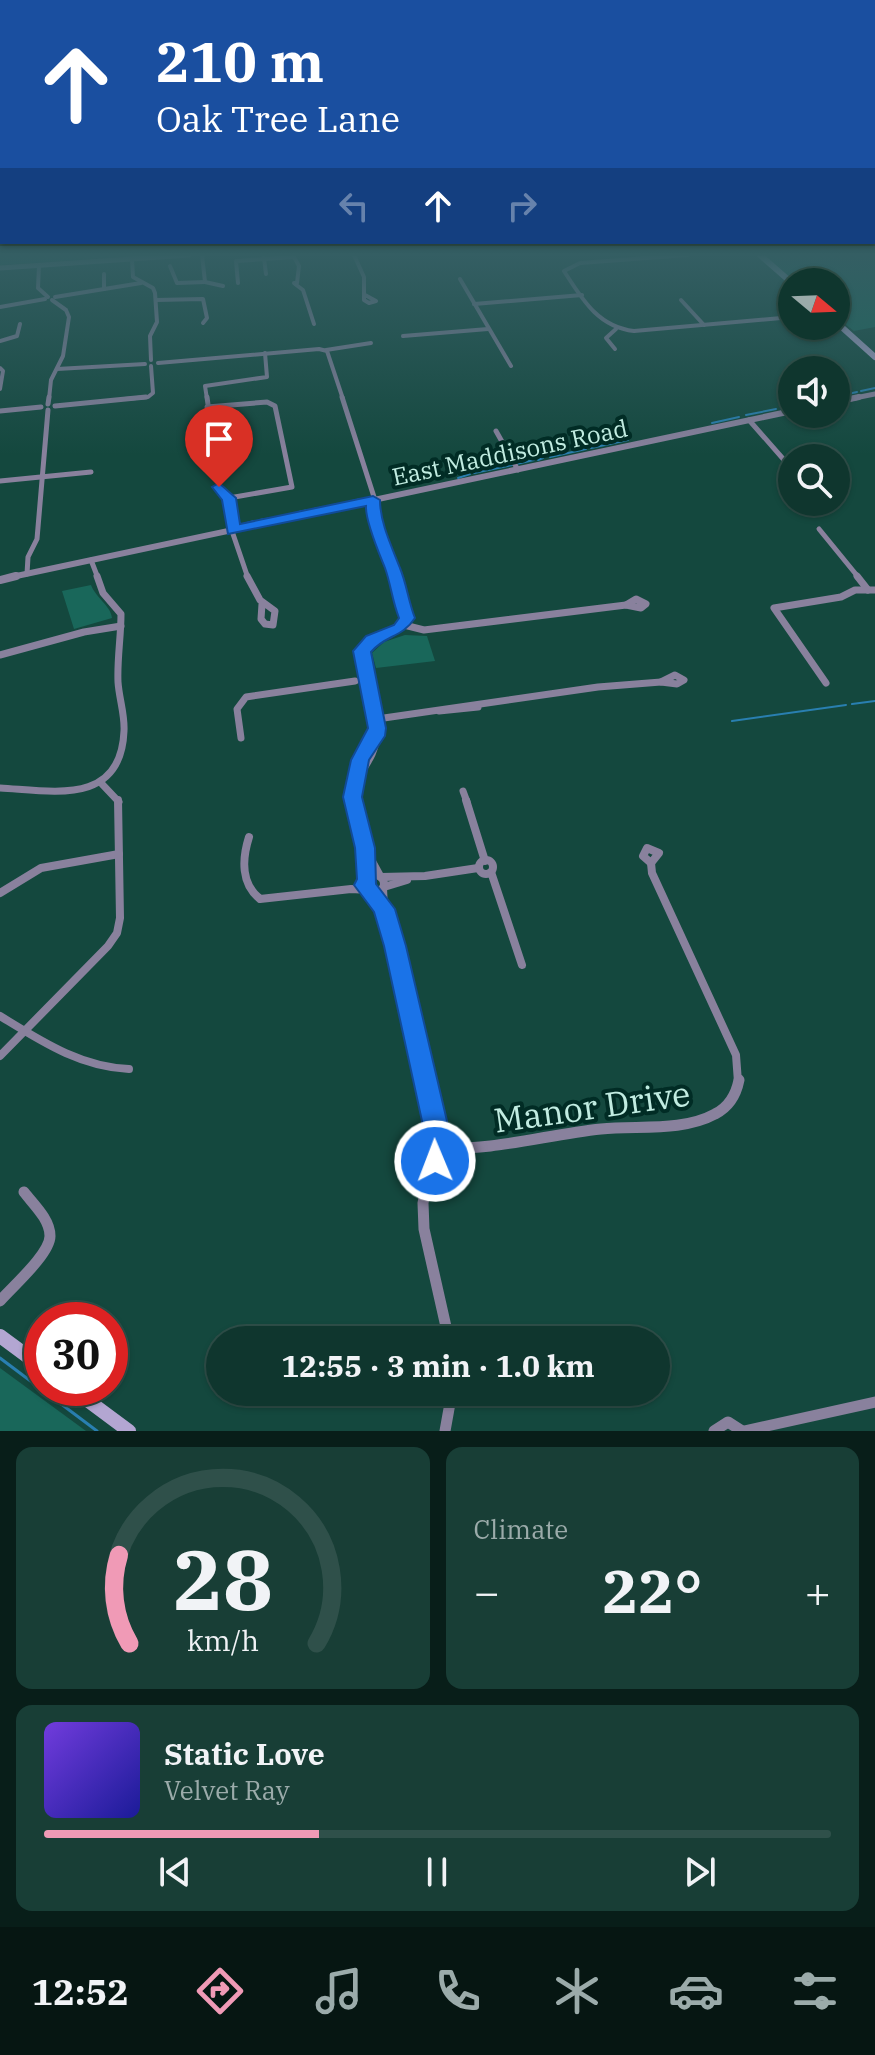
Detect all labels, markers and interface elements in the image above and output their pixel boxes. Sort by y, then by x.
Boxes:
text: 210 m [156,25,324,97]
icon: ahead [24,32,128,136]
text: Oak Tree Lane [156,95,400,142]
icon: left [332,184,376,228]
icon: ahead [416,184,460,228]
icon: right [500,184,544,228]
north arrow [778,268,850,340]
map controls [778,268,850,516]
button: sound [778,356,850,428]
pin [185,405,253,487]
street label: East Maddisons Road [389,411,630,493]
icon: arrive [197,417,241,461]
button: search [778,444,850,516]
street label: Manor Drive [491,1070,693,1142]
position arrow [393,1119,477,1203]
speed limit sign: 30 [24,1302,128,1406]
text: 12:55 · 3 min · 1.0 km [281,1346,595,1385]
text: Climate [474,1512,568,1546]
text: 28 [173,1525,273,1633]
text: 22° [602,1551,702,1630]
text: − [474,1563,500,1620]
text: + [805,1563,831,1620]
text: km/h [187,1622,259,1659]
text: Static Love [164,1734,325,1773]
text: Velvet Ray [164,1773,290,1807]
icon: previous [153,1850,197,1894]
icon: pause [415,1850,459,1894]
icon: next [678,1850,722,1894]
icon: directions [192,1963,248,2019]
icon: music [311,1963,367,2019]
icon: phone [430,1963,486,2019]
icon: climate [549,1963,605,2019]
icon: car [668,1963,724,2019]
icon: filters [787,1963,843,2019]
text: 12:52 [32,1968,129,2015]

